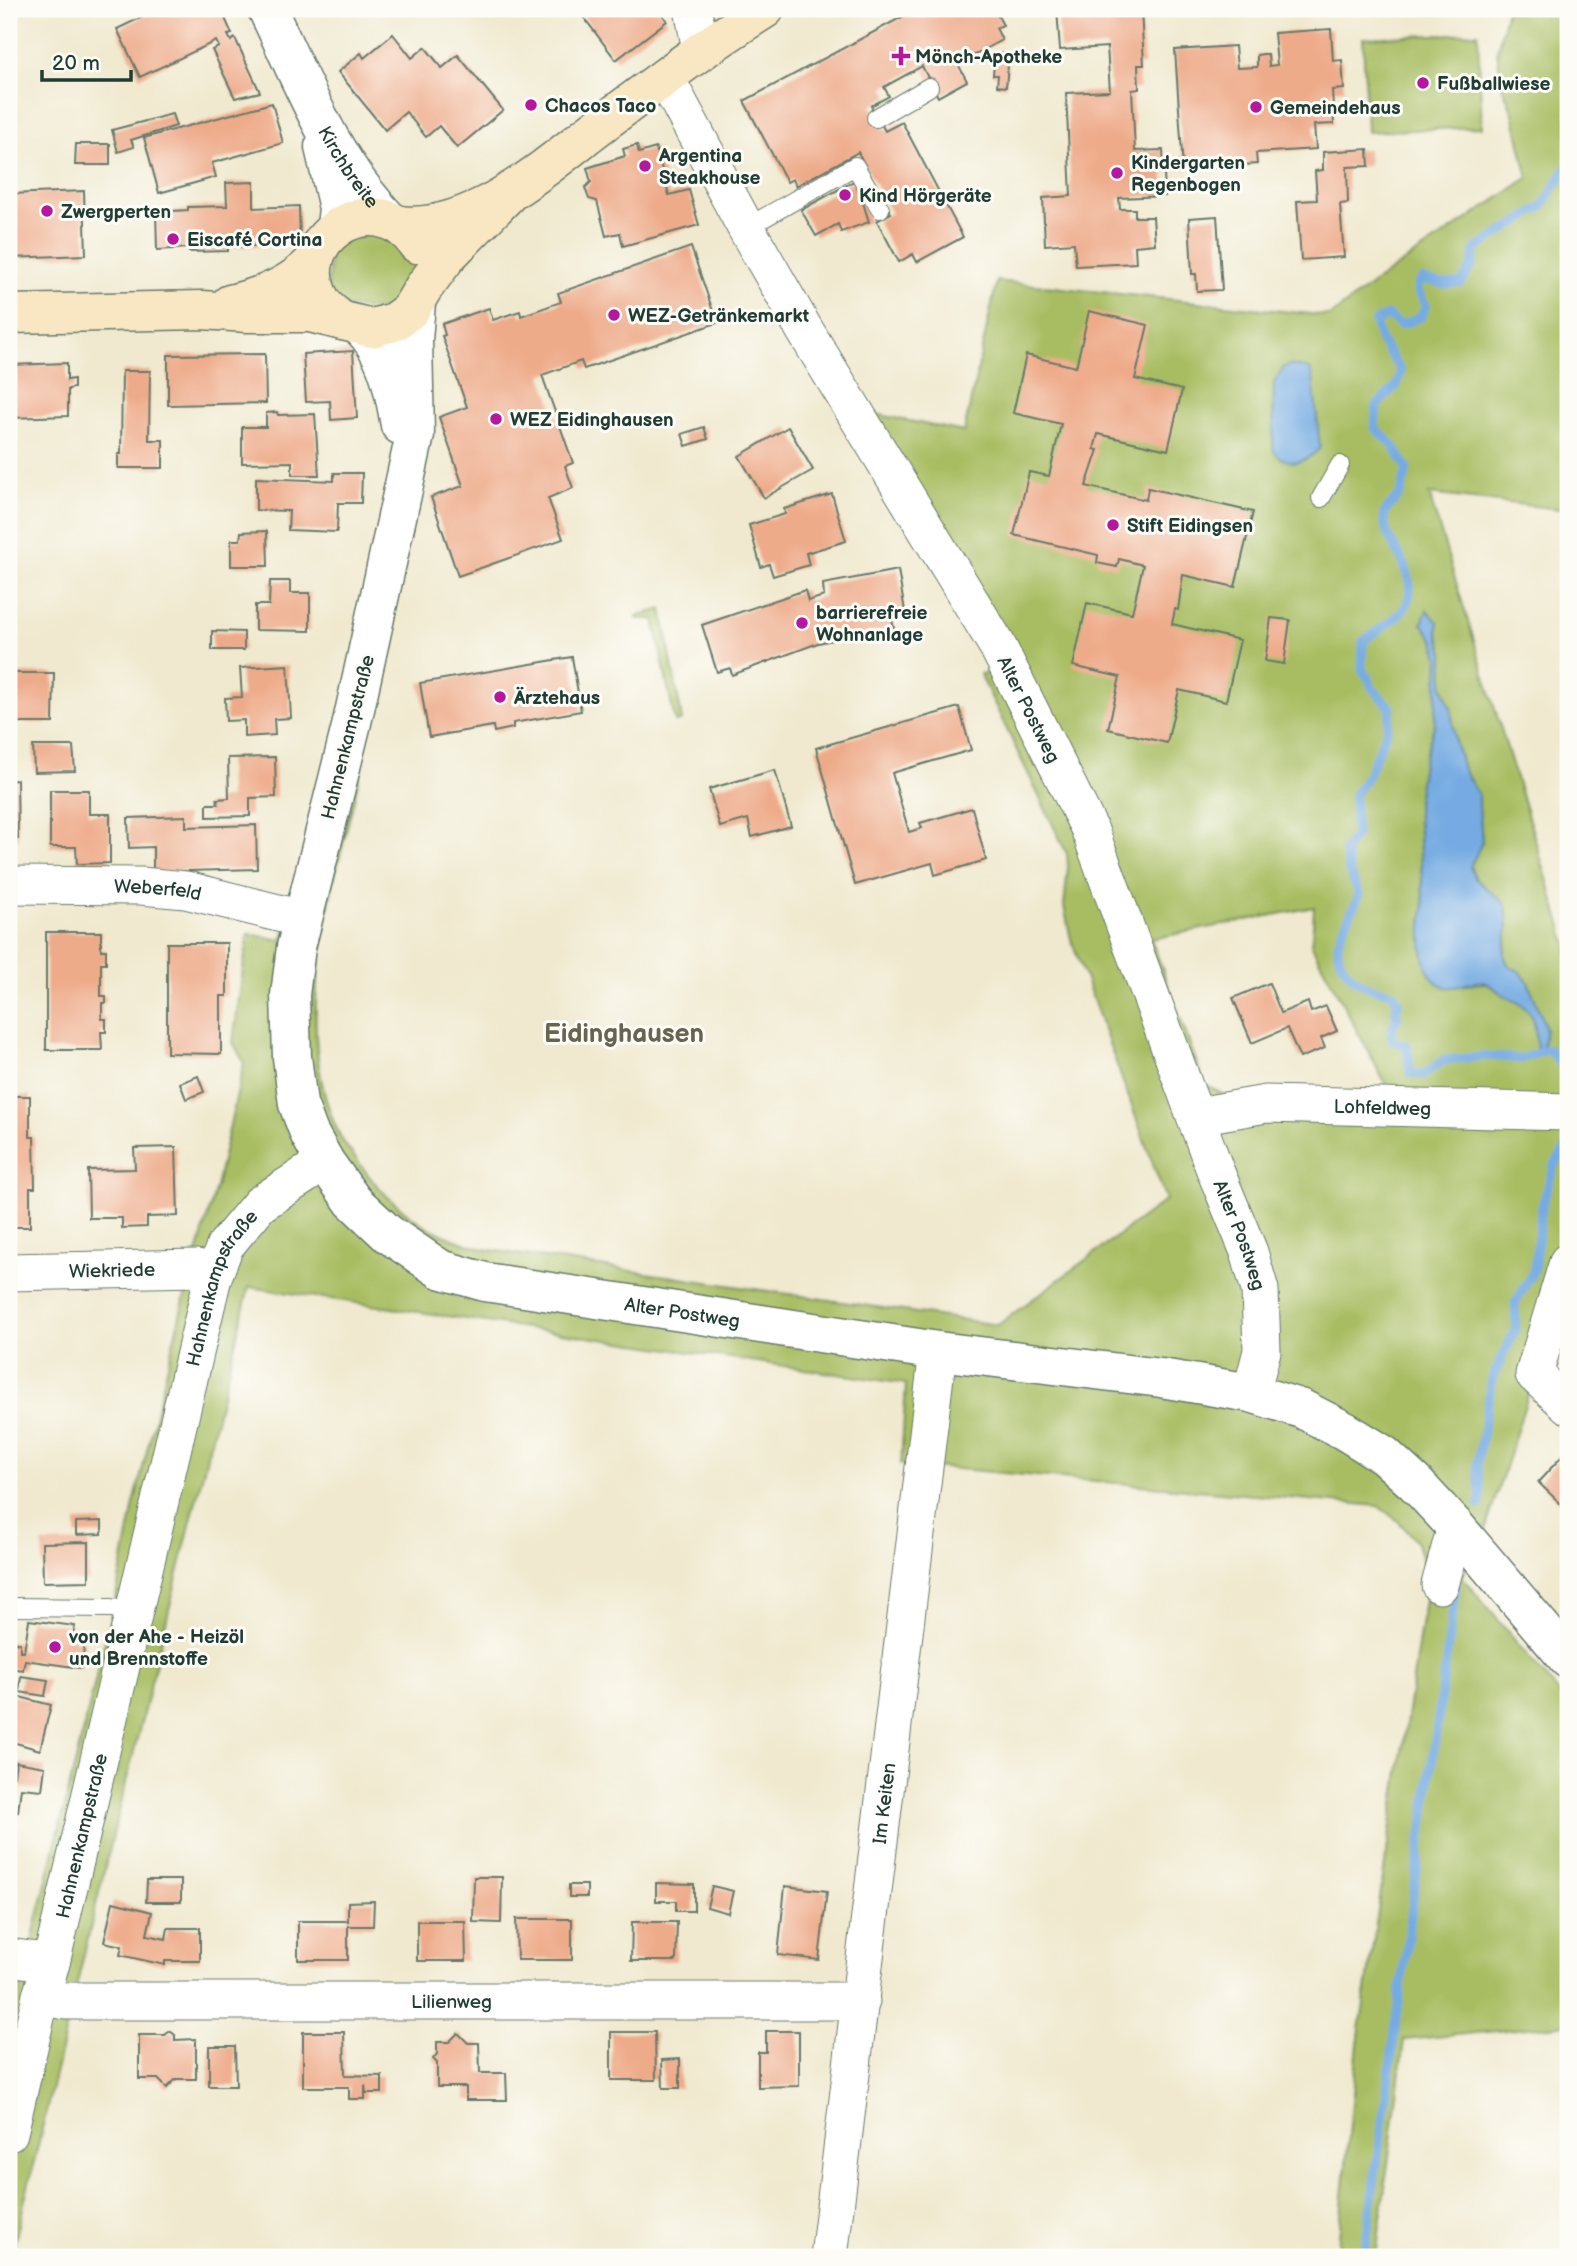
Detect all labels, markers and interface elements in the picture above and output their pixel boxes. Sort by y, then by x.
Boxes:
scale bar [42,38,131,82]
place label: Mönch-Apotheke [915,46,1062,69]
marker: Mönch-Apotheke [893,48,909,64]
text: 20 m [52,51,100,76]
place label: Fußballwiese [1437,73,1550,96]
marker: Fußballwiese [1415,75,1431,91]
place label: Chacos Taco [545,95,656,118]
marker: Chacos Taco [523,97,539,113]
place label: Gemeindehaus [1270,97,1401,120]
marker: Gemeindehaus [1248,99,1264,115]
street label: Kirchbreite [312,123,383,213]
place label: Argentina Steakhouse [658,145,761,190]
place label: Kindergarten Regenbogen [1131,152,1245,197]
marker: Argentina Steakhouse [637,158,653,174]
marker: Kindergarten Regenbogen [1109,165,1125,181]
place label: Kind Hörgeräte [859,185,992,208]
marker: Kind Hörgeräte [837,187,853,203]
place label: Zwergperten [61,201,171,224]
marker: Zwergperten [39,203,55,219]
place label: Eiscafé Cortina [187,229,322,252]
marker: Eiscafé Cortina [165,231,181,247]
place label: WEZ-Getränkemarkt [628,305,810,328]
marker: WEZ-Getränkemarkt [606,307,622,323]
place label: WEZ Eidinghausen [510,409,674,432]
marker: WEZ Eidinghausen [488,411,504,427]
place label: Stift Eidingsen [1127,515,1253,538]
marker: Stift Eidingsen [1105,517,1121,533]
place label: barrierefreie Wohnanlage [816,602,927,647]
marker: barrierefreie Wohnanlage [794,615,810,631]
street label: Hahnenkampstraße [317,653,380,822]
street label: Alter Postweg [992,653,1064,767]
place label: Ärztehaus [513,686,600,710]
marker: Ärztehaus [492,689,508,705]
street label: Weberfeld [114,876,204,906]
district label: Eidinghausen [544,1019,704,1050]
street label: Lohfeldweg [1333,1096,1431,1121]
street label: Alter Postweg [1207,1177,1269,1293]
street label: Hahnenkampstraße [182,1206,263,1369]
street label: Wiekriede [69,1259,155,1284]
street label: Alter Postweg [623,1293,741,1334]
place label: von der Ahe - Heizöl und Brennstoffe [68,1626,244,1671]
marker: von der Ahe - Heizöl und Brennstoffe [47,1639,63,1655]
street label: Hahnenkampstraße [52,1751,113,1921]
street label: Im Keiten [869,1761,901,1845]
street label: Lilienweg [411,1991,492,2014]

